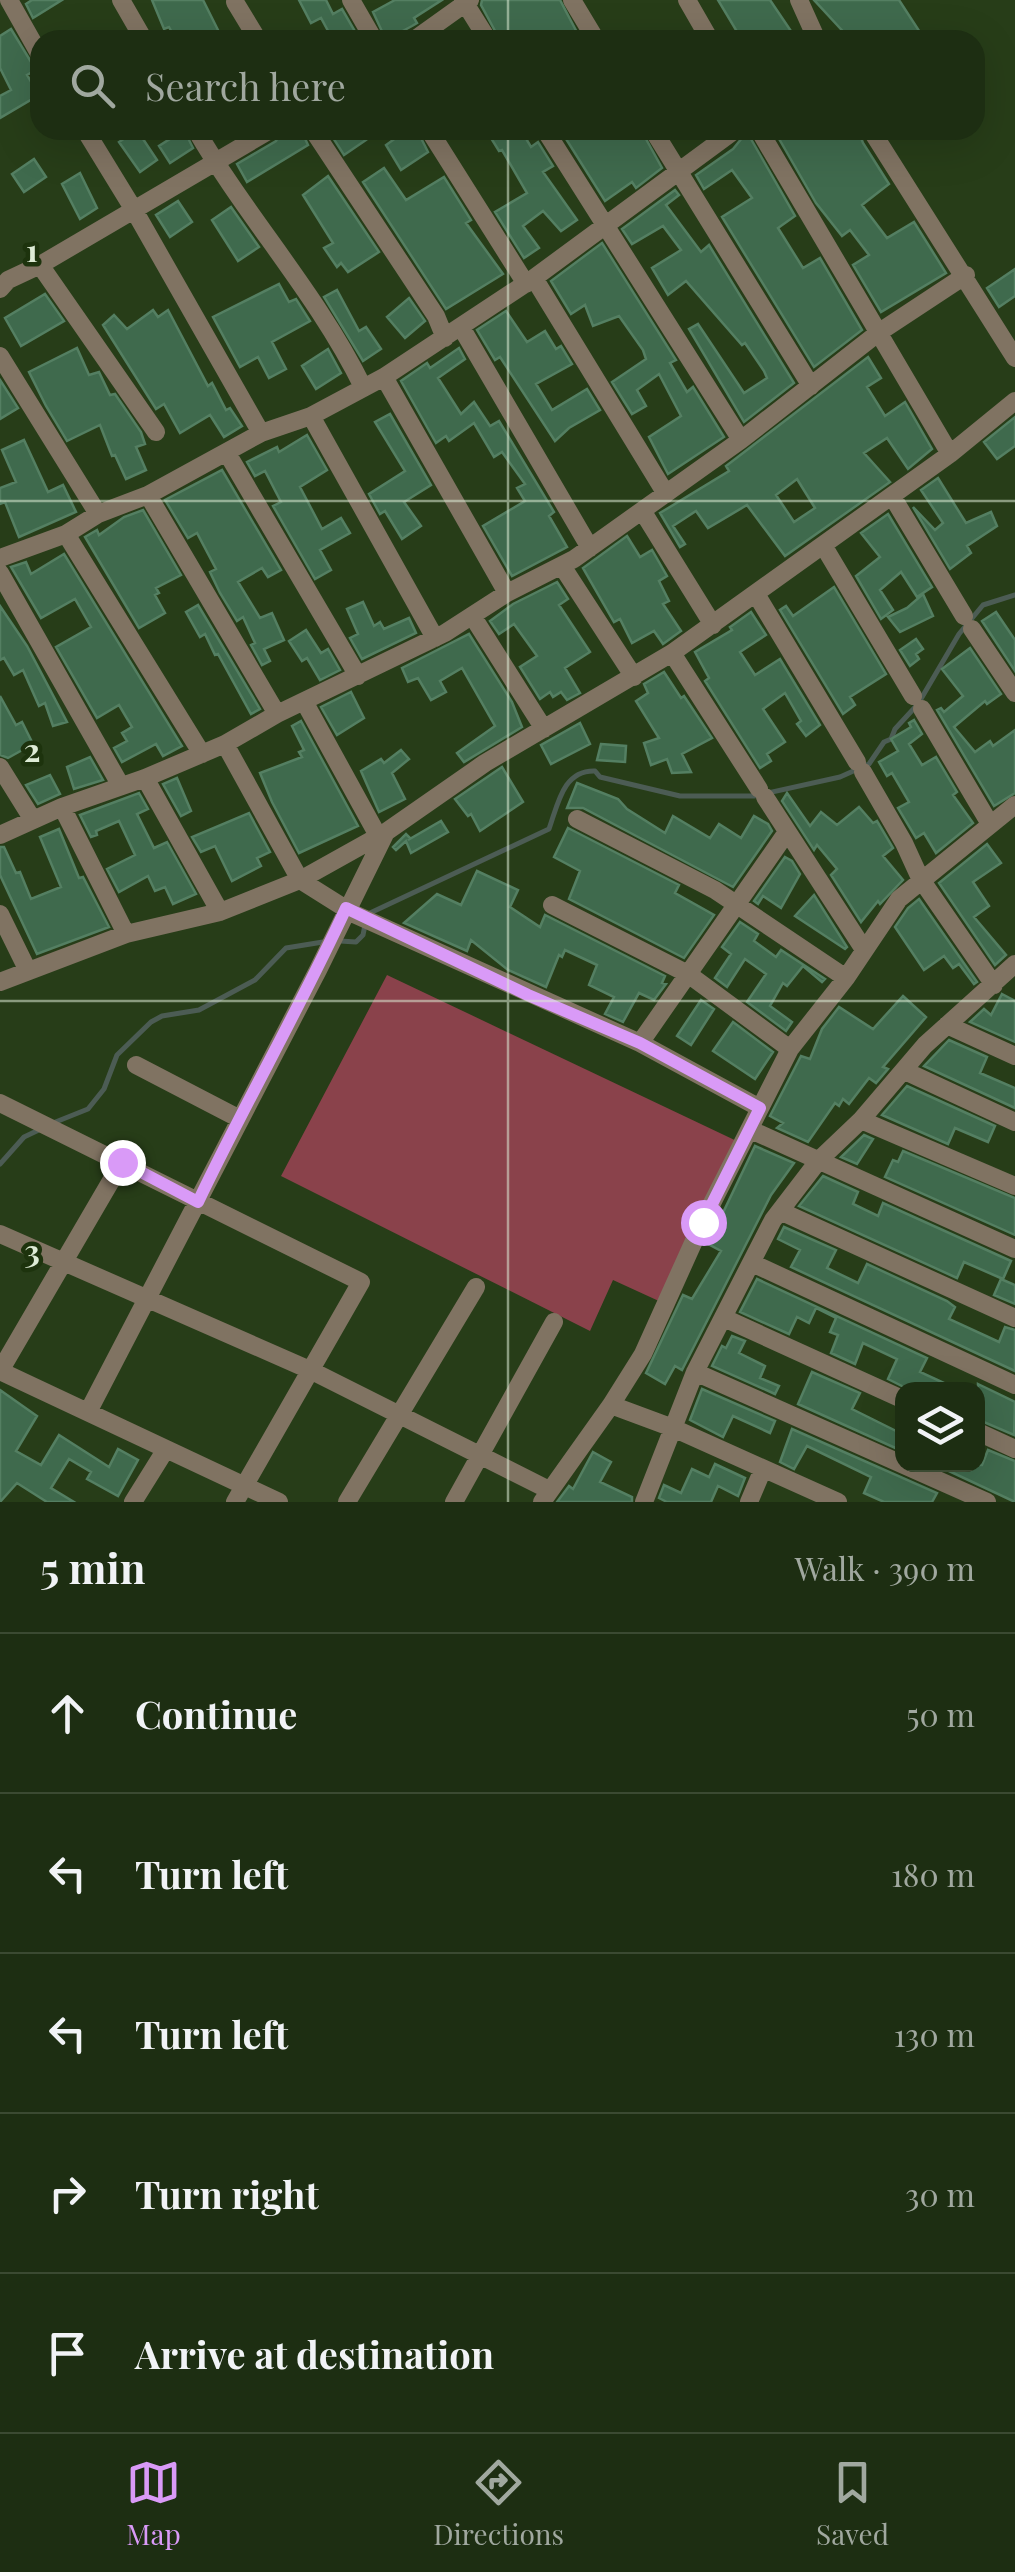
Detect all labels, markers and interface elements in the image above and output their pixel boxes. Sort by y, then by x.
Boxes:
search box [30,30,985,140]
icon: search [65,58,120,113]
text: Search here [145,60,346,111]
text: 1 [26,227,38,270]
text: 2 [24,727,40,770]
route end [100,1140,146,1186]
route start [681,1200,727,1246]
text: 3 [24,1228,40,1271]
map controls [895,1382,985,1472]
button: layers [895,1382,985,1472]
text: 5 min [40,1539,145,1595]
text: Walk · 390 m [795,1546,975,1589]
icon: ahead [40,1686,95,1741]
text: Continue [135,1688,297,1739]
text: 50 m [906,1692,975,1735]
icon: left [40,1846,95,1901]
text: Turn left [135,1848,288,1899]
text: 180 m [891,1852,975,1895]
icon: left [40,2006,95,2061]
text: Turn left [135,2008,288,2059]
text: 130 m [894,2012,975,2055]
icon: right [40,2166,95,2221]
text: Turn right [135,2168,319,2219]
text: 30 m [905,2172,975,2215]
icon: arrive [40,2326,95,2381]
text: Arrive at destination [135,2328,494,2379]
tab: Map [126,2455,181,2552]
tab: Directions [433,2455,564,2552]
tab: Saved [816,2455,889,2552]

